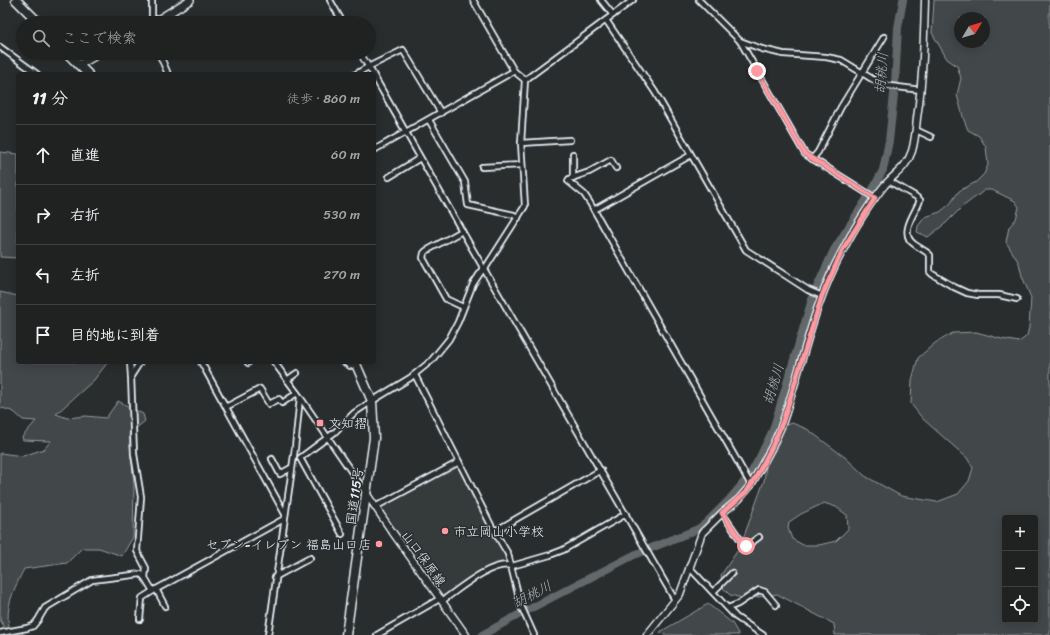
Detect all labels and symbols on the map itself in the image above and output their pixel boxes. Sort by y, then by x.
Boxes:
north arrow [954,12,990,48]
water label: 胡桃川 [867,51,896,95]
route end [748,62,766,80]
water label: 胡桃川 [755,360,792,408]
place label: 文知摺 [328,412,367,435]
marker: 文知摺 [315,418,325,428]
street label: 国道115号 [339,466,370,526]
place label: 市立岡山小学校 [453,520,544,543]
street label: 山口保原線 [395,525,453,592]
marker: 市立岡山小学校 [440,526,450,536]
place label: セブン-イレブン 福島山口店 [206,533,371,556]
route start [737,537,755,555]
marker: セブン-イレブン 福島山口店 [374,539,384,549]
water label: 胡桃川 [508,574,557,615]

